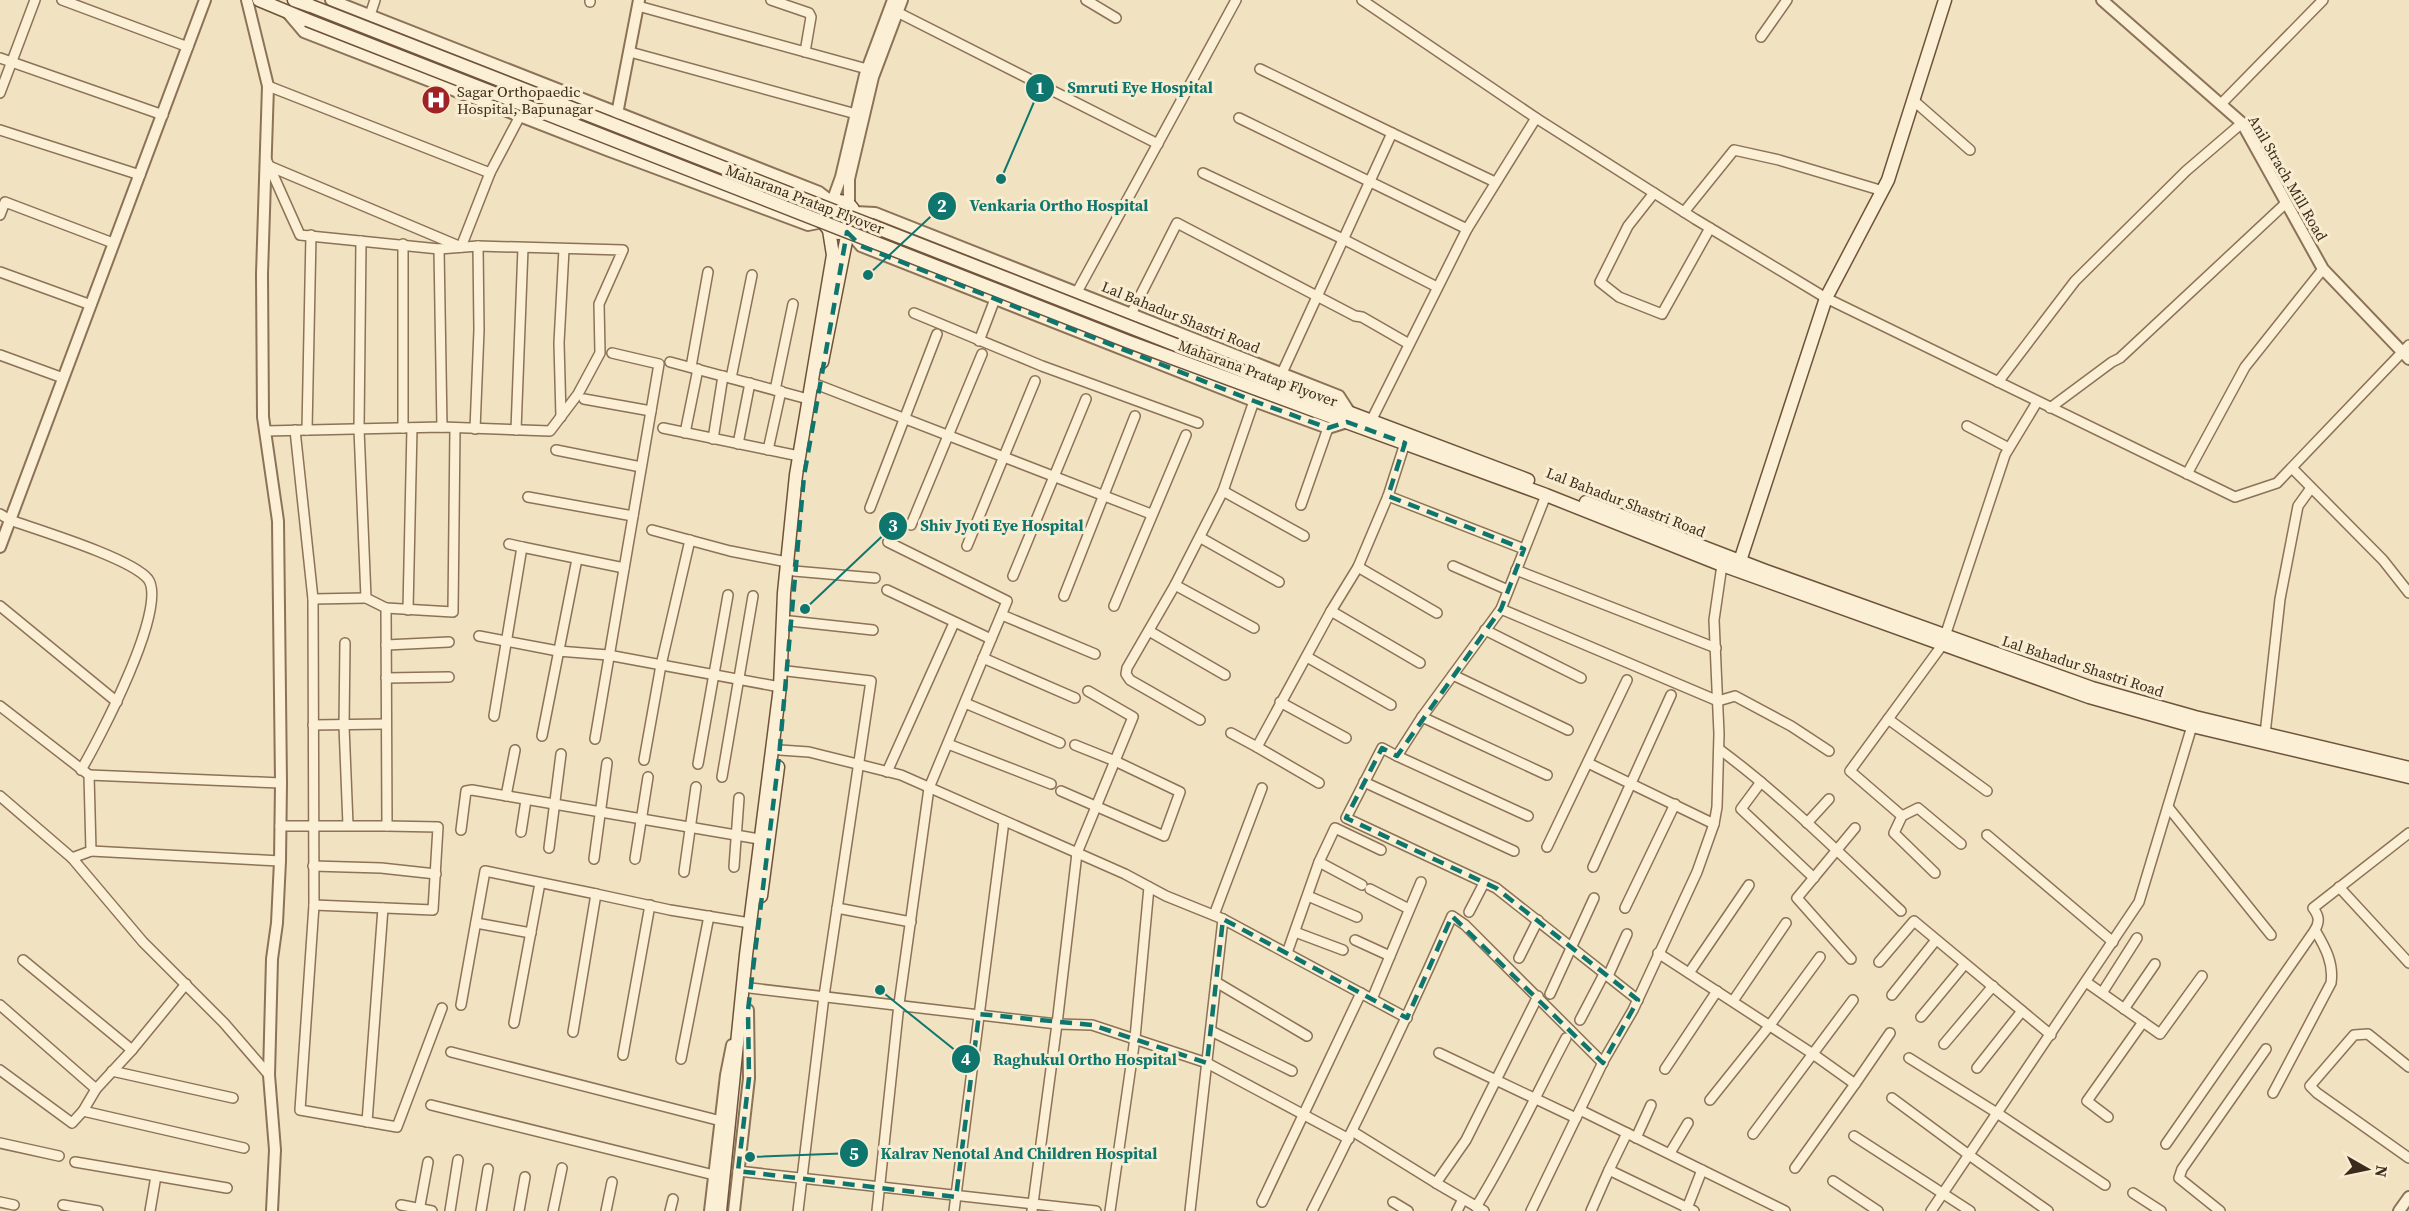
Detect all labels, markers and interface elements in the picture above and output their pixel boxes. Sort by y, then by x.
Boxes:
callout: Smruti Eye Hospital [1025,71,1224,105]
text: 1 [1035,75,1045,100]
text: Smruti Eye Hospital [1067,76,1213,98]
place label: Sagar Orthopaedic Hospital, Bapunagar [457,81,594,119]
hospital icon: Sagar Orthopaedic Hospital, Bapunagar [420,84,452,116]
street label: Anil Strach Mill Road [2243,111,2333,245]
street label: Maharana Pratap Flyover [723,159,888,239]
callout: Venkaria Ortho Hospital [927,189,1160,223]
text: 2 [937,193,947,218]
text: Venkaria Ortho Hospital [970,194,1148,216]
street label: Lal Bahadur Shastri Road [1099,276,1264,359]
street label: Maharana Pratap Flyover [1175,334,1341,412]
street label: Lal Bahadur Shastri Road [1543,462,1709,542]
callout: Shiv Jyoti Eye Hospital [878,509,1096,543]
text: 3 [888,513,898,538]
text: Shiv Jyoti Eye Hospital [920,514,1084,536]
street label: Lal Bahadur Shastri Road [1999,630,2167,702]
callout: Raghukul Ortho Hospital [951,1042,1189,1076]
text: 4 [961,1046,971,1071]
text: Raghukul Ortho Hospital [993,1048,1177,1070]
callout: Kalrav Nenotal And Children Hospital [839,1136,1170,1170]
north arrow [2337,1139,2397,1199]
text: 5 [849,1141,859,1166]
text: Kalrav Nenotal And Children Hospital [881,1142,1157,1164]
text: N [2370,1164,2394,1179]

